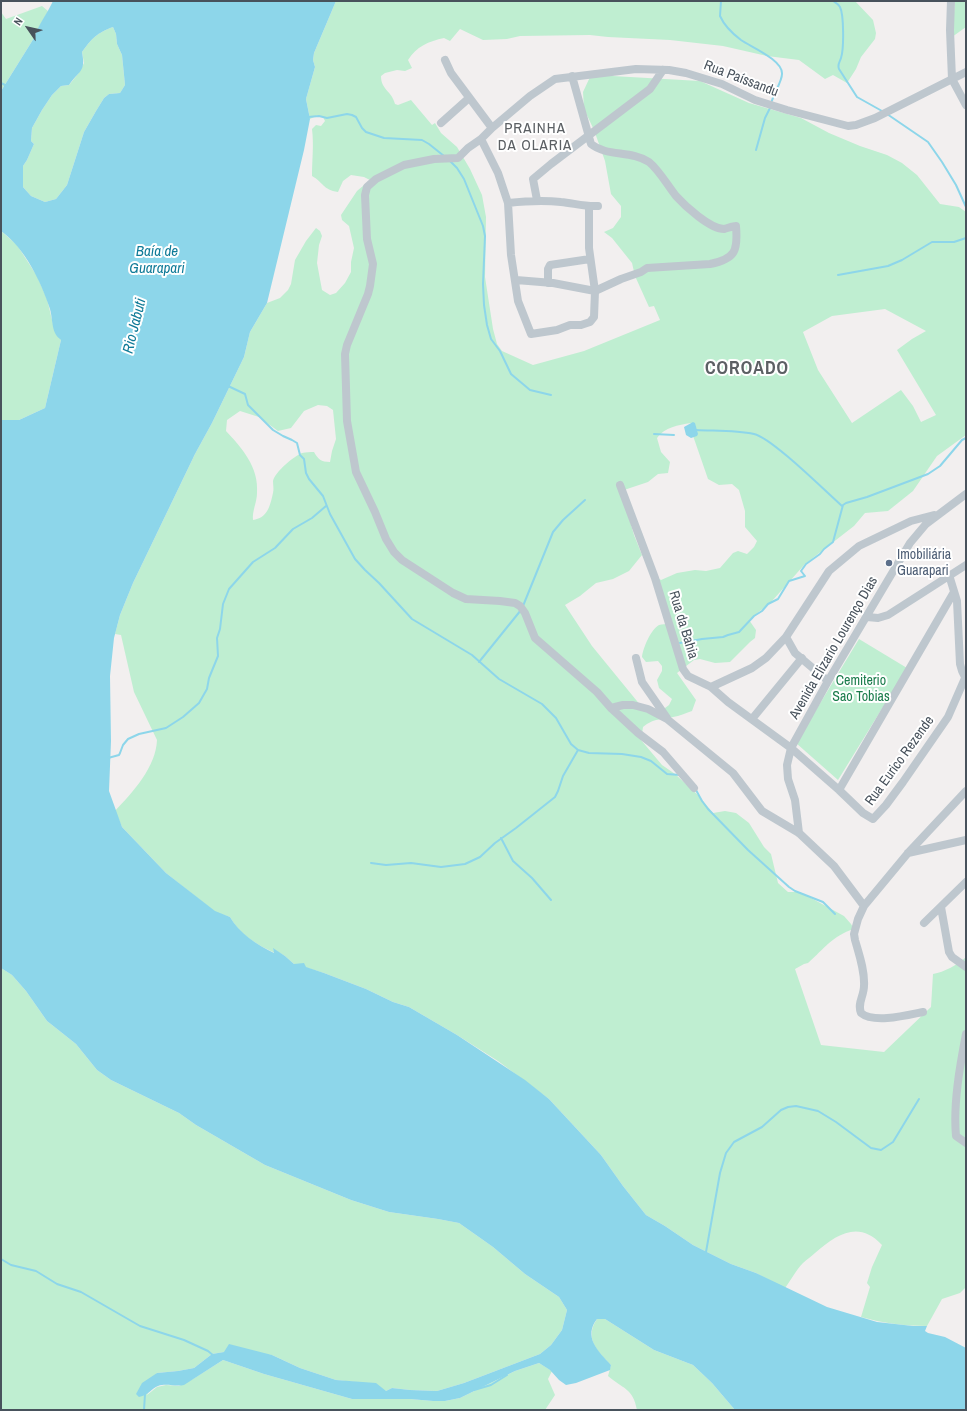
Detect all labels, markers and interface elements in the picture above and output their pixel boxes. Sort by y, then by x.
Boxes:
north arrow [8,8,48,48]
text: N [10,15,26,28]
street label: Rua Paíssandu [701,57,781,101]
district label: PRAINHA DA OLARIA [498,120,572,155]
water label: Baía de Guarapari [129,243,185,278]
water label: Rio Jabuti [119,297,151,355]
district label: COROADO [705,358,789,380]
place label: Imobiliária Guarapari [897,547,951,580]
marker: Imobiliária Guarapari [884,558,894,568]
street label: Avenida Elizario Lourenço Dias [786,574,882,722]
street label: Rua da Bahia [665,589,701,661]
park label: Cemiterio Sao Tobias [832,673,890,706]
street label: Rua Eurico Rezende [862,713,938,809]

